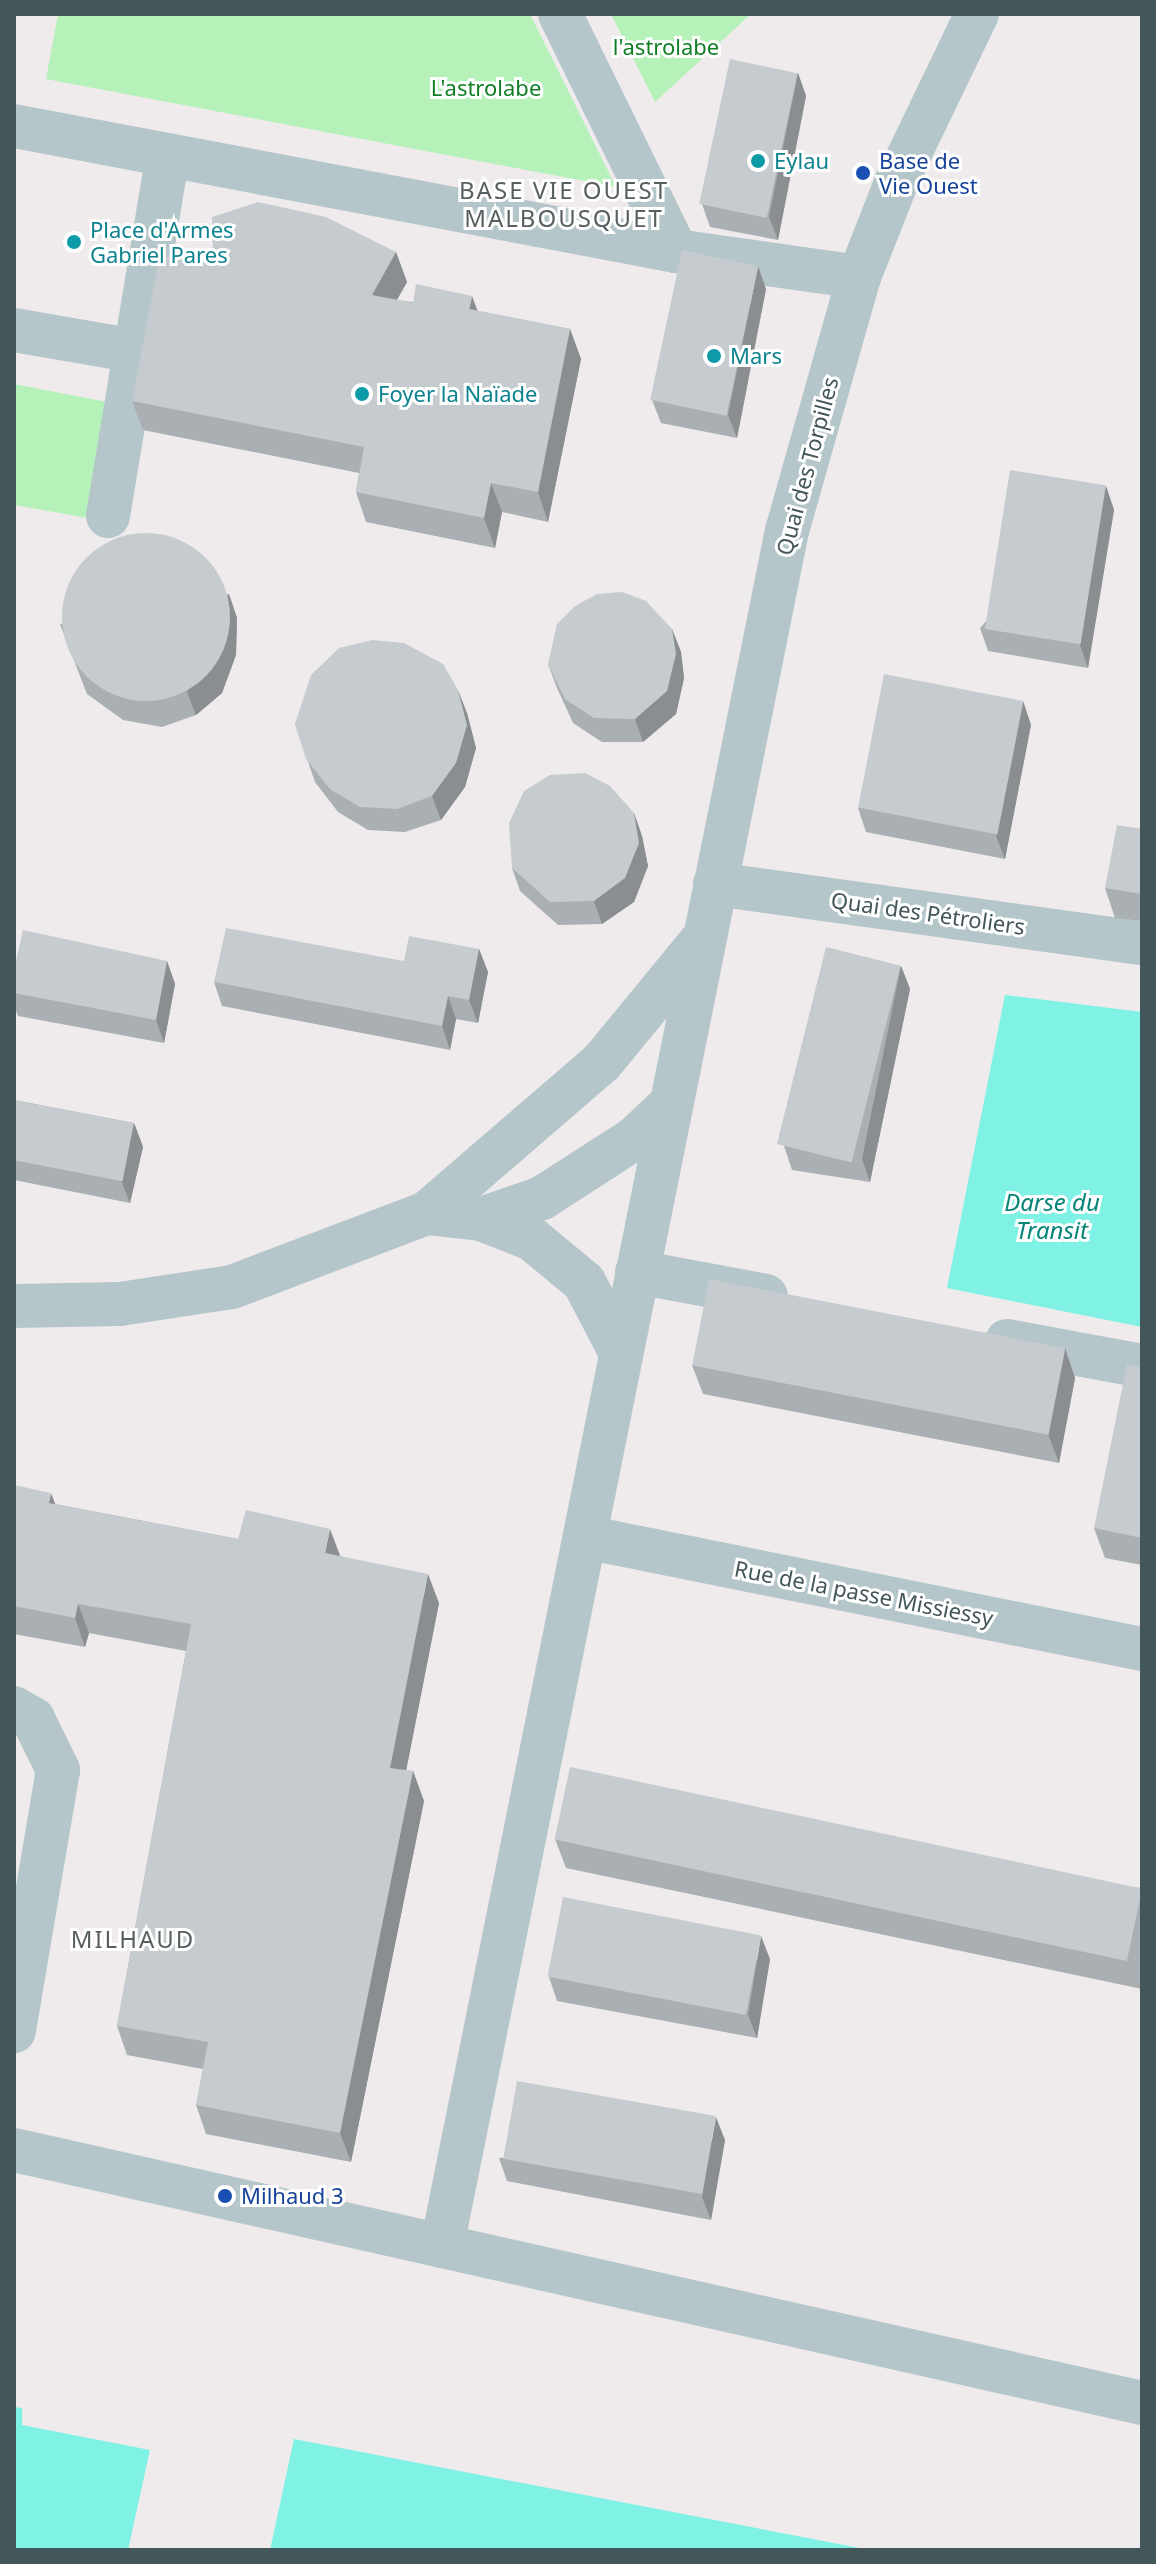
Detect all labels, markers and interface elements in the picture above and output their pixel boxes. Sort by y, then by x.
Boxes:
park label: l'astrolabe [613,34,719,60]
park label: L'astrolabe [431,75,541,101]
place label: Base de Vie Ouest [879,147,978,198]
place label: Eylau [774,148,829,174]
marker: Eylau [749,152,767,170]
marker: Base de Vie Ouest [854,164,872,182]
district label: BASE VIE OUEST MALBOUSQUET [459,176,669,232]
place label: Place d'Armes Gabriel Pares [90,216,234,268]
marker: Place d'Armes Gabriel Pares [65,233,83,251]
place label: Mars [730,343,782,369]
marker: Mars [705,347,723,365]
street label: Quai des Torpilles [771,374,843,558]
place label: Foyer la Naïade [378,381,537,407]
marker: Foyer la Naïade [353,385,371,403]
street label: Quai des Pétroliers [829,886,1027,940]
water label: Darse du Transit [1004,1188,1100,1244]
street label: Rue de la passe Missiessy [732,1555,996,1631]
district label: MILHAUD [71,1925,195,1953]
place label: Milhaud 3 [241,2183,344,2209]
marker: Milhaud 3 [216,2187,234,2205]

